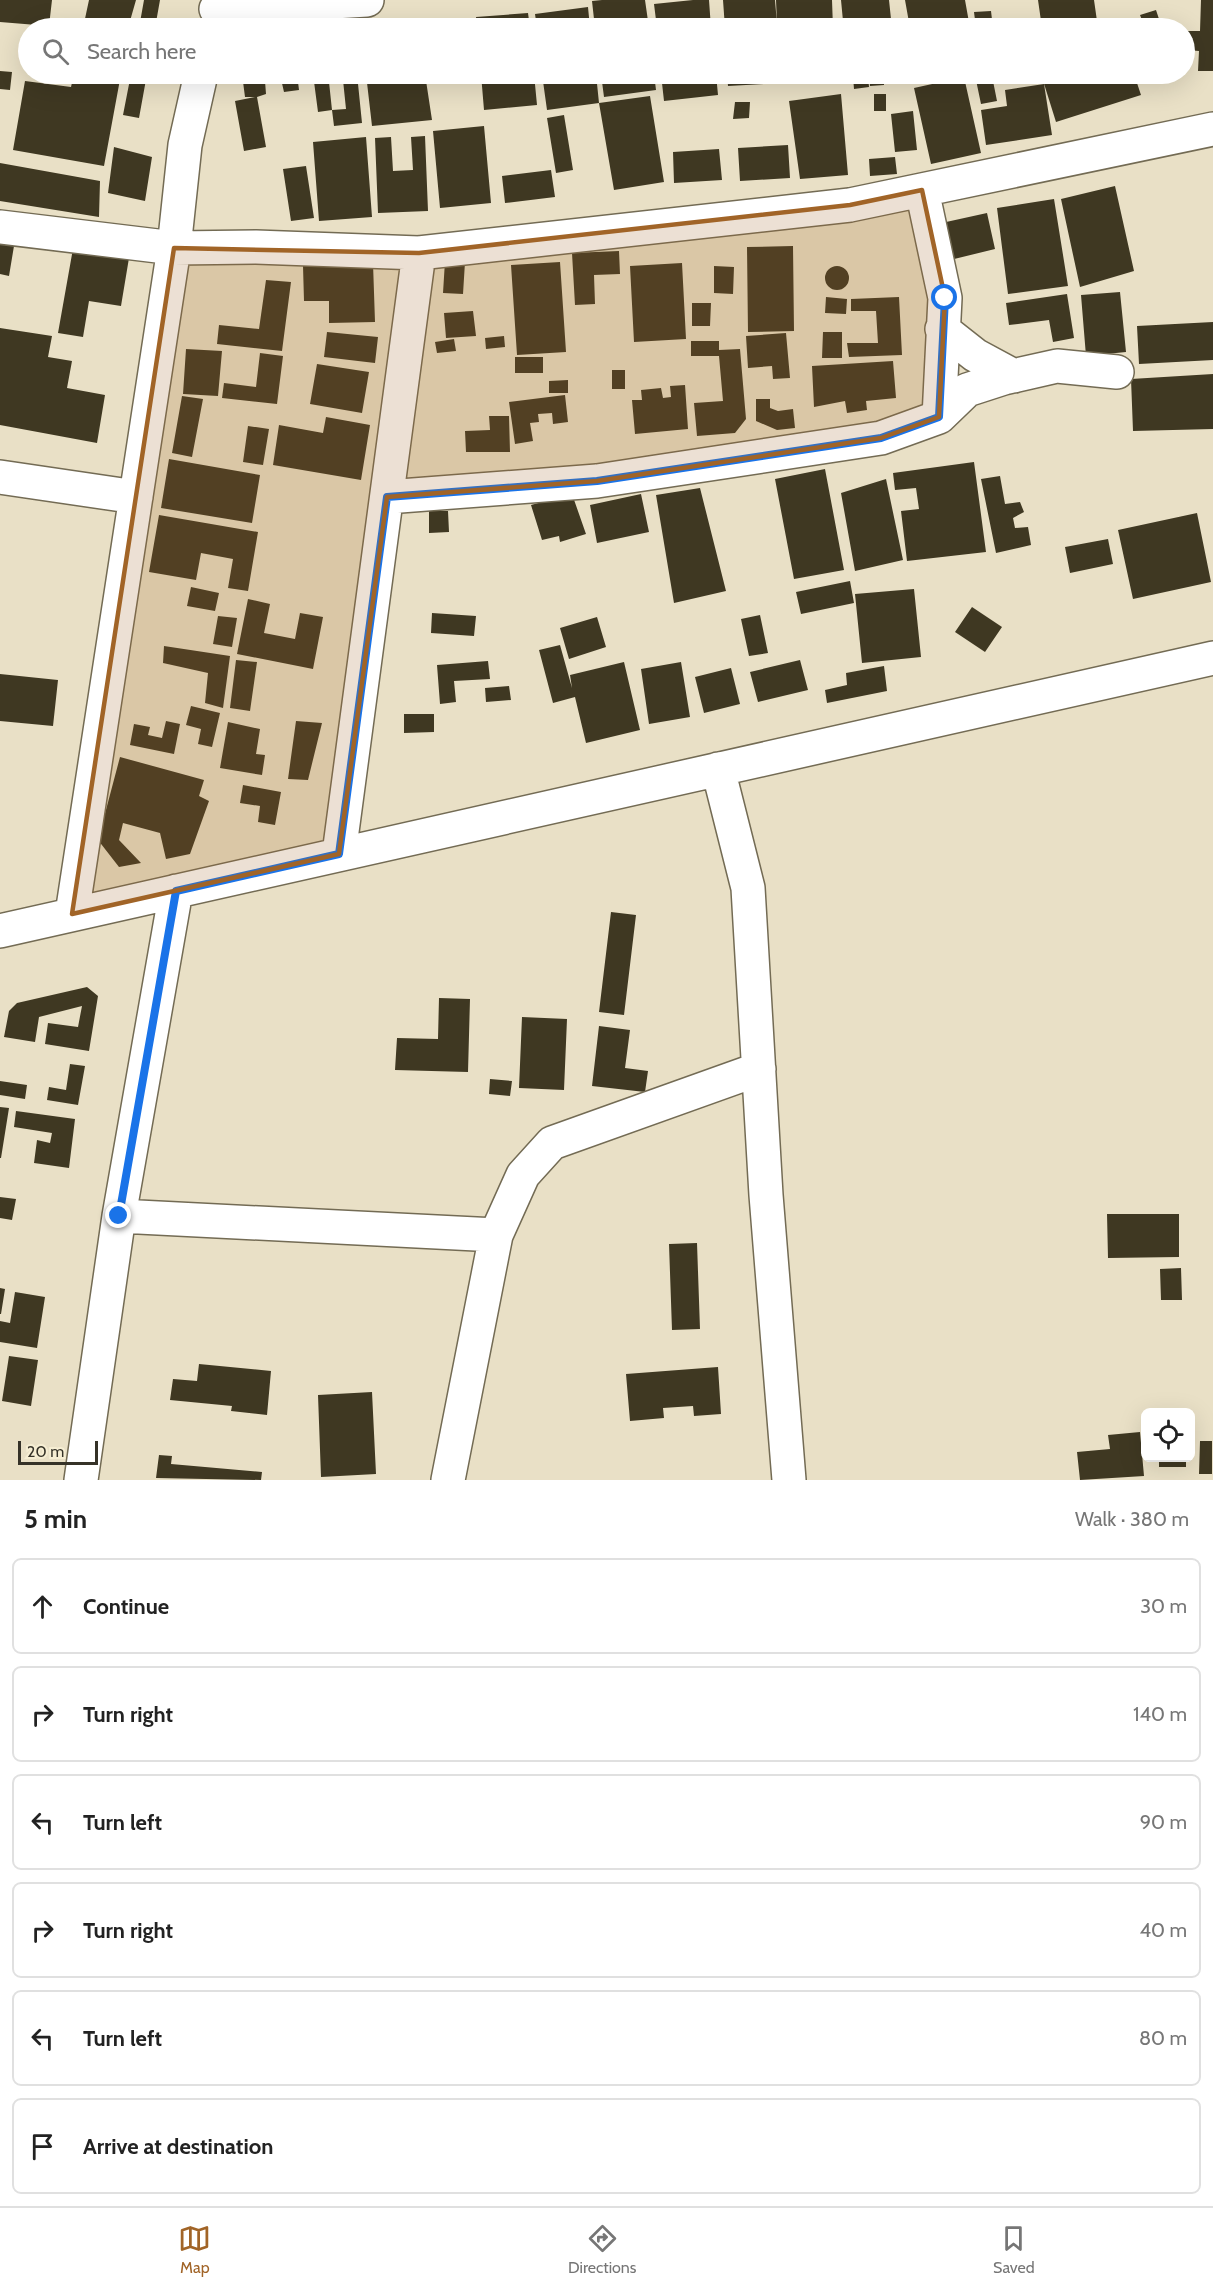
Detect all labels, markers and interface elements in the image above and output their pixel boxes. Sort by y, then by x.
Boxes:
search box [18,18,1195,84]
icon: search [39,35,72,68]
text: Search here [87,38,196,65]
route start [931,284,957,310]
route end [105,1202,131,1228]
map controls [1141,1408,1195,1462]
button: locate [1141,1408,1195,1462]
scale bar [18,1438,98,1466]
text: 20 m [27,1442,64,1461]
text: 5 min [24,1503,87,1535]
text: Walk · 380 m [1075,1507,1189,1531]
icon: ahead [26,1590,59,1623]
text: Continue [83,1593,169,1620]
text: 30 m [1140,1594,1187,1618]
icon: right [26,1698,59,1731]
text: Turn right [83,1701,173,1728]
text: 140 m [1133,1702,1187,1726]
icon: left [26,1806,59,1839]
text: Turn left [83,1809,162,1836]
text: 90 m [1140,1810,1187,1834]
icon: right [26,1914,59,1947]
text: Turn right [83,1917,173,1944]
text: 40 m [1139,1918,1187,1942]
icon: left [26,2022,59,2055]
text: Turn left [83,2025,162,2052]
text: 80 m [1139,2026,1187,2050]
icon: arrive [26,2130,59,2163]
text: Arrive at destination [83,2133,273,2160]
tab: Map [178,2222,211,2277]
tab: Directions [568,2222,636,2277]
tab: Saved [993,2222,1035,2277]

